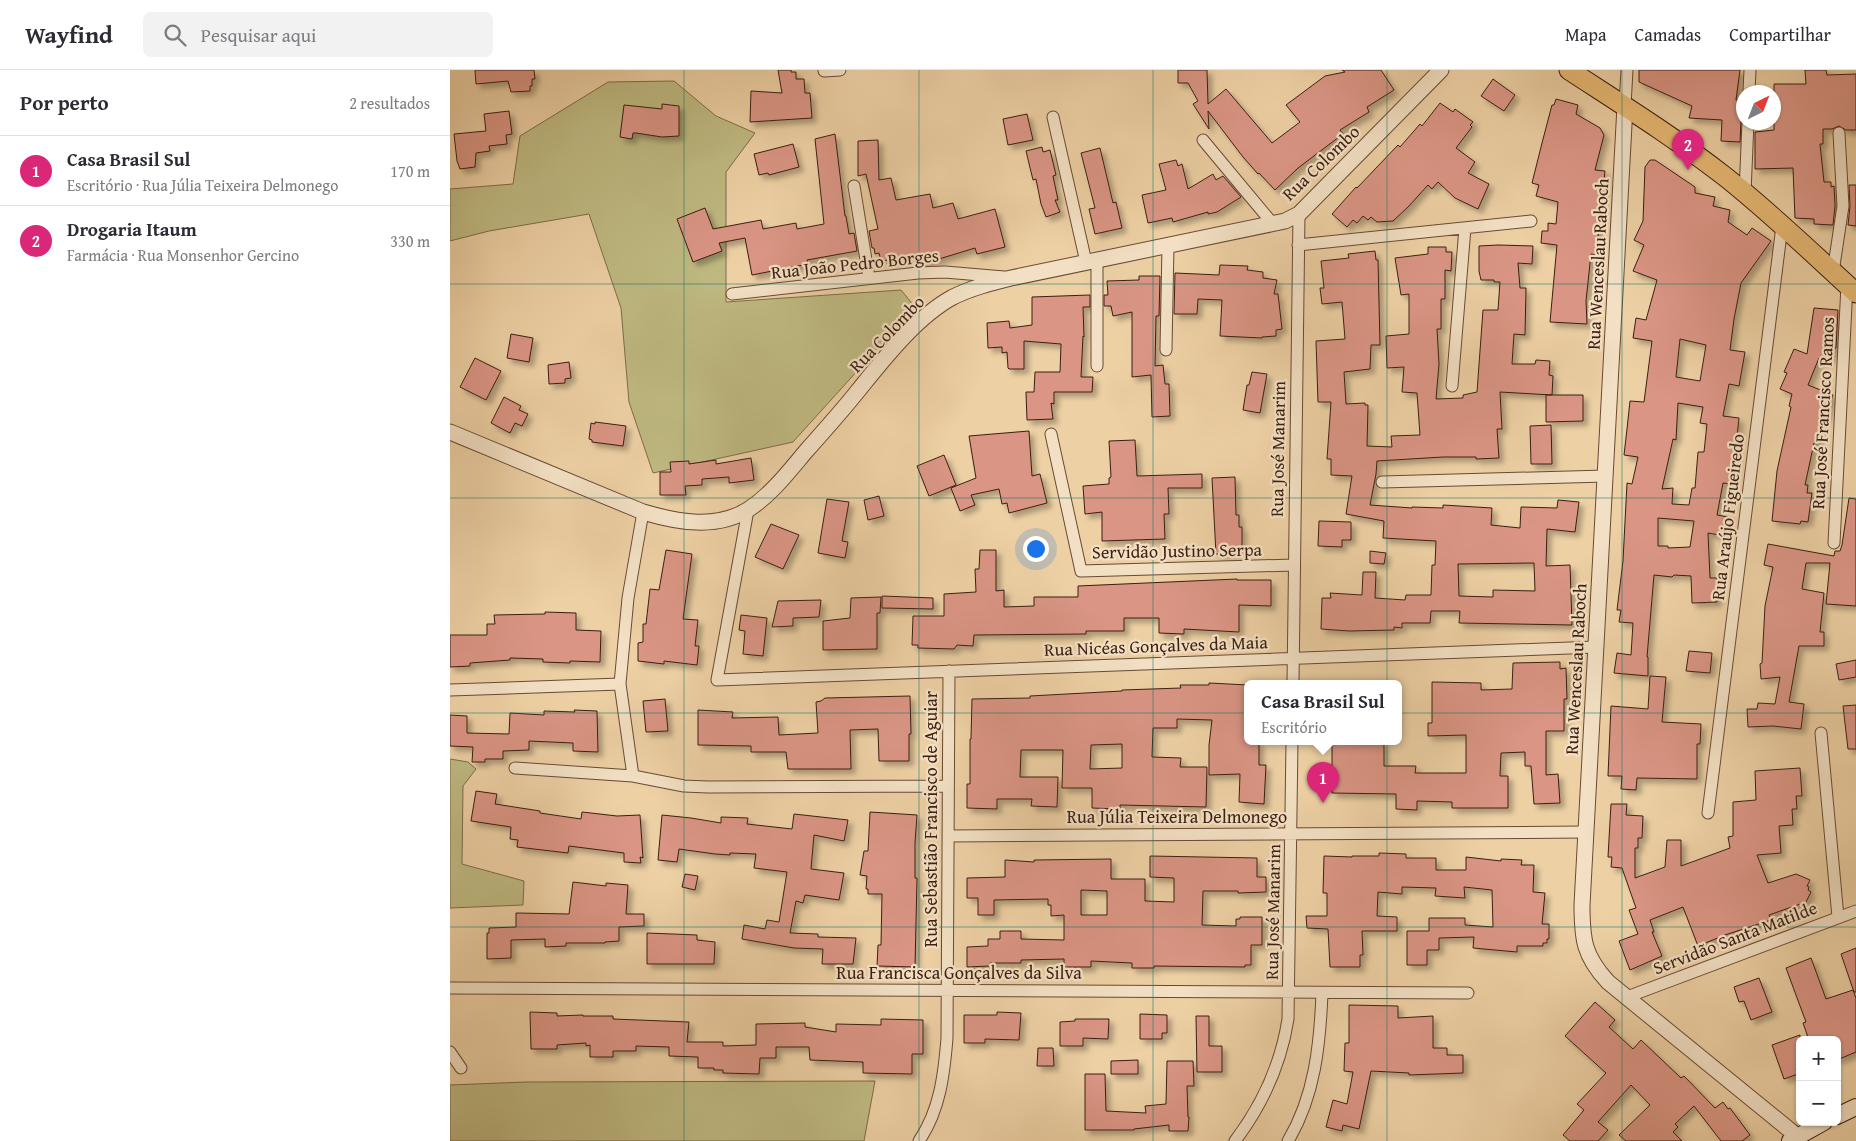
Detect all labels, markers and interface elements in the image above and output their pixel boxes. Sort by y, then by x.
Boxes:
search box [143,12,493,57]
text: Wayfind [25,17,113,52]
icon: search [161,21,189,49]
text: Pesquisar aqui [201,21,316,49]
text: Mapa [1565,21,1606,48]
text: Camadas [1634,21,1701,48]
text: Compartilhar [1729,21,1831,48]
north arrow [1736,85,1781,130]
text: Por perto [20,87,109,118]
text: 2 resultados [349,91,430,115]
street label: Rua Colombo [1276,119,1366,207]
pin: 2 [1672,129,1704,170]
text: Casa Brasil Sul [67,145,191,173]
text: 1 [32,159,40,183]
text: 170 m [390,159,430,183]
text: Escritório · Rua Júlia Teixeira Delmonego [67,173,338,197]
street label: Rua Wenceslau Raboch [1580,178,1615,350]
text: Drogaria Itaum [67,215,197,243]
text: 2 [32,229,40,253]
text: 330 m [390,229,430,253]
street label: Rua João Pedro Borges [770,241,940,286]
text: Farmácia · Rua Monsenhor Gercino [67,243,299,267]
street label: Rua Colombo [843,289,931,379]
street label: Rua José Francisco Ramos [1804,316,1841,510]
street label: Rua José Manarim [1263,380,1292,517]
street label: Rua Araújo Figueiredo [1704,432,1751,602]
your location [1023,536,1049,562]
street label: Servidão Justino Serpa [1092,536,1263,565]
street label: Rua Wenceslau Raboch [1558,583,1593,755]
street label: Rua Nicéas Gonçalves da Maia [1044,628,1269,663]
popup [1244,680,1402,745]
text: Casa Brasil Sul [1261,687,1385,715]
street label: Rua Sebastião Francisco de Aguiar [917,690,944,947]
text: Escritório [1261,715,1327,739]
pin: 1 [1307,762,1339,803]
street label: Rua Júlia Teixeira Delmonego [1067,803,1287,830]
street label: Rua José Manarim [1258,843,1287,980]
street label: Servidão Santa Matilde [1649,894,1821,981]
street label: Rua Francisca Gonçalves da Silva [836,959,1082,986]
map controls [1796,1036,1841,1126]
button: + [1796,1036,1841,1081]
button: − [1796,1081,1841,1126]

